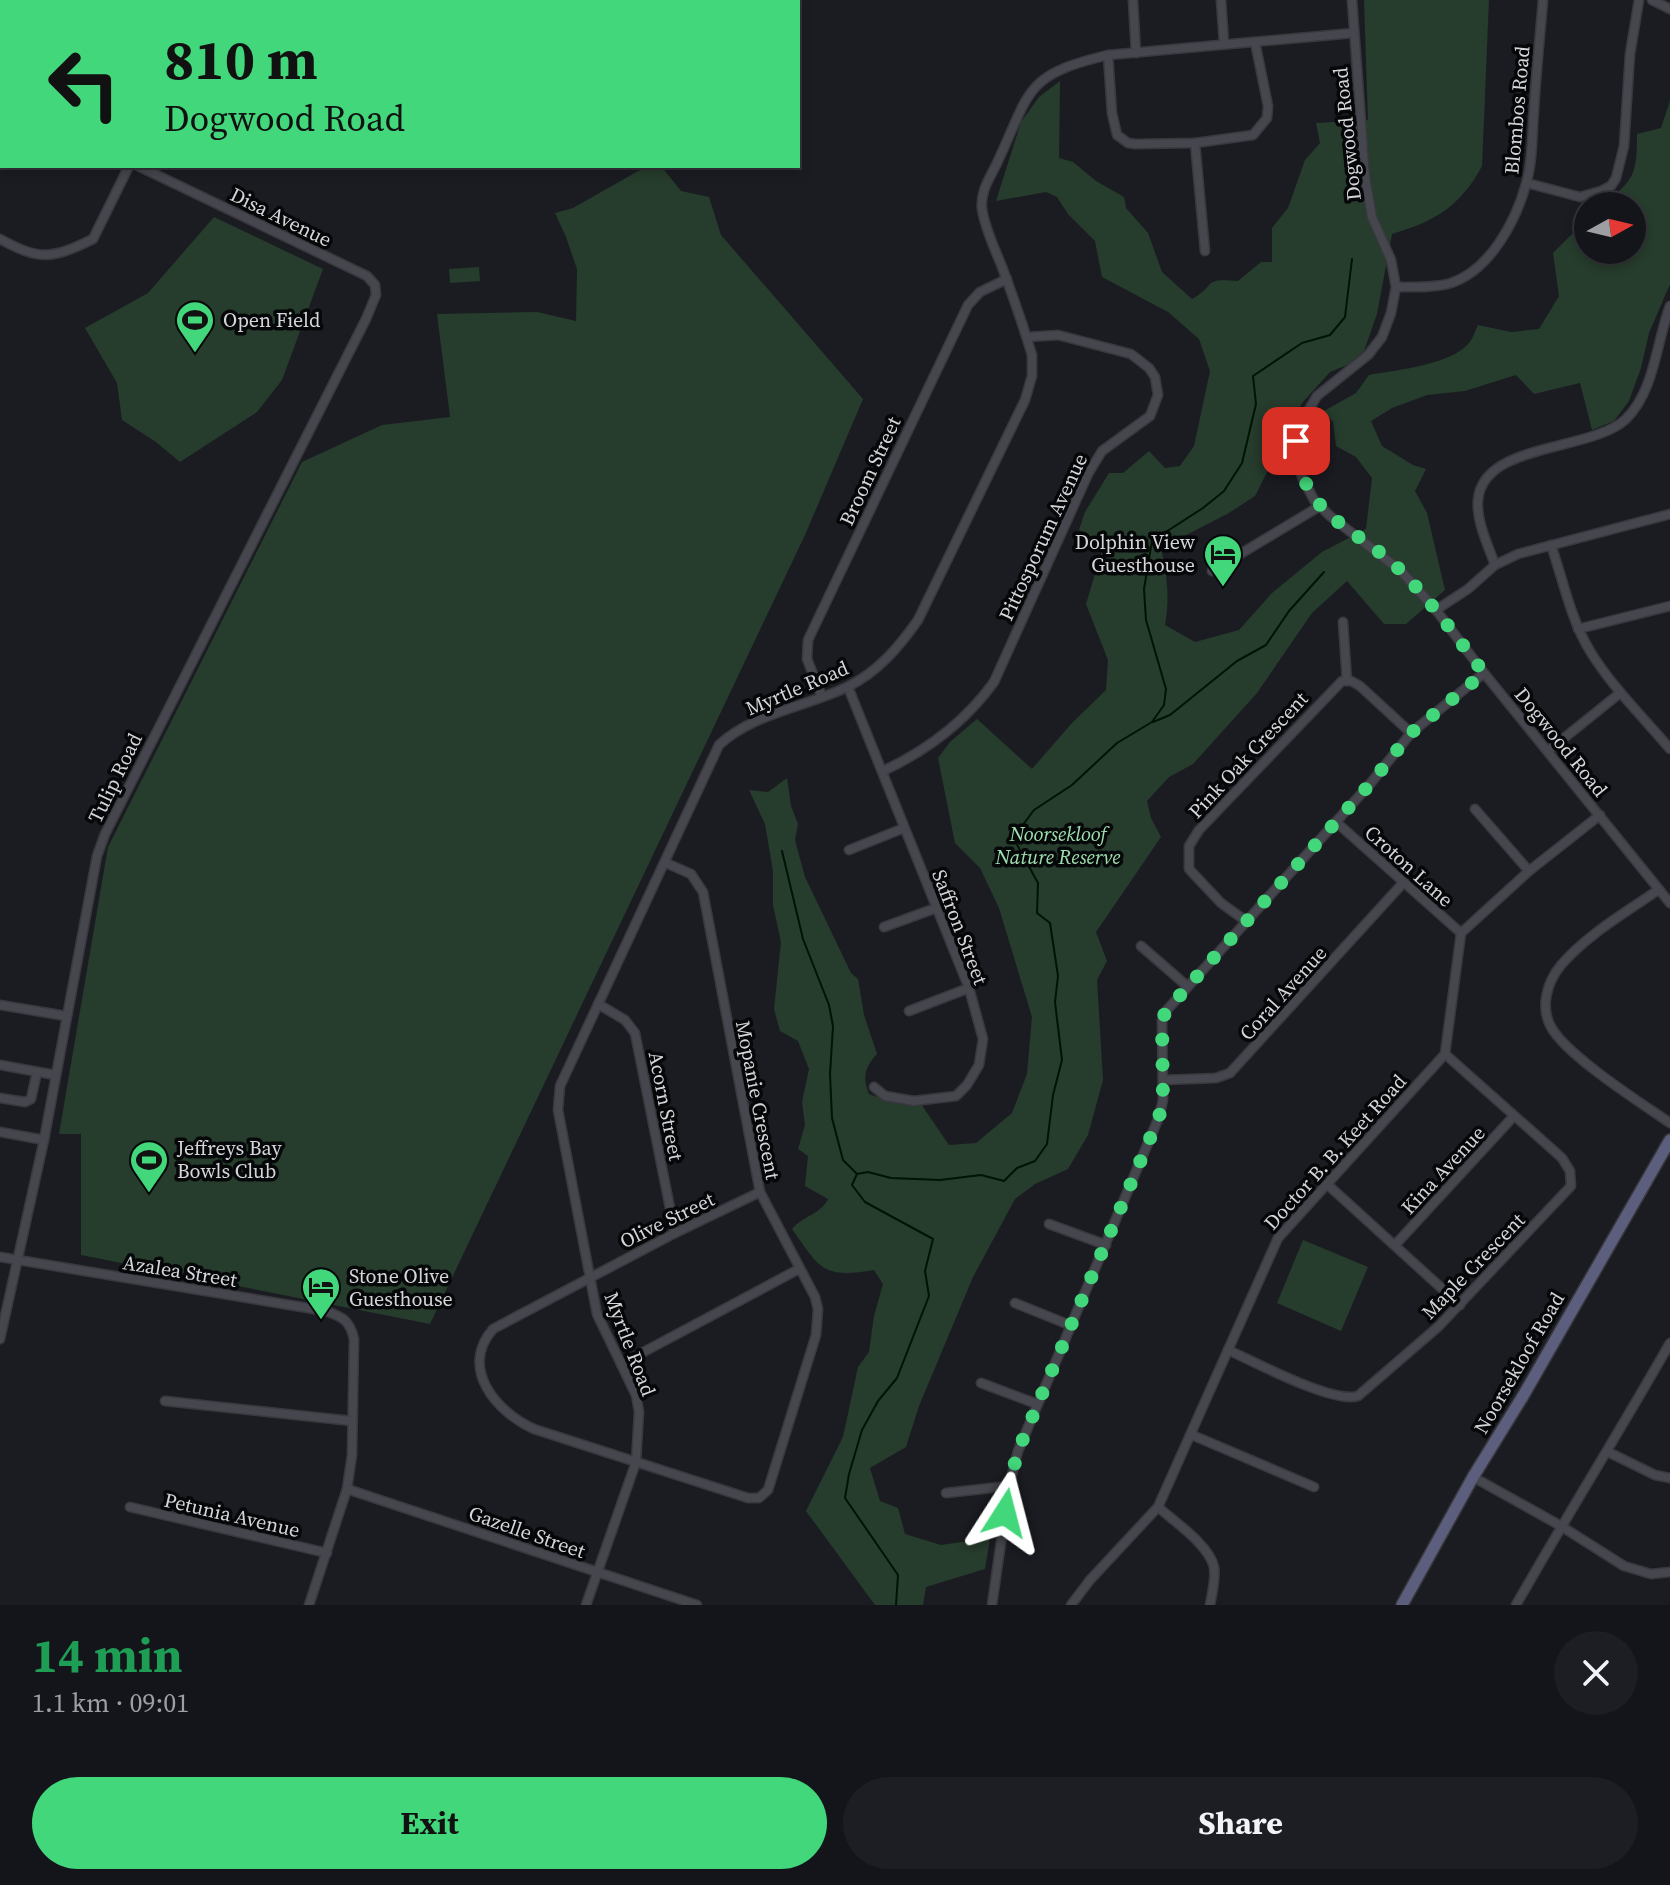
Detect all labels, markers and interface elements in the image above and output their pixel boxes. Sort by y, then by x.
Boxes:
text: 810 m [164,21,318,98]
icon: left [32,32,136,136]
street label: Blombos Road [1497,44,1537,175]
street label: Dogwood Road [1326,65,1368,202]
text: Dogwood Road [164,94,405,143]
street label: Disa Avenue [226,180,336,254]
north arrow [1574,192,1646,264]
map controls [1574,192,1646,264]
sports icon: Open Field [174,299,216,354]
place label: Open Field [223,306,321,334]
pin [1262,407,1330,475]
street label: Broom Street [833,412,908,530]
icon: arrive [1274,419,1318,463]
street label: Pittosporum Avenue [992,449,1094,625]
place label: Dolphin View Guesthouse [1075,528,1196,579]
hotel icon: Dolphin View Guesthouse [1202,533,1244,588]
street label: Myrtle Road [741,654,853,722]
street label: Dogwood Road [1508,681,1614,803]
street label: Pink Oak Crescent [1182,685,1314,824]
street label: Tulip Road [81,728,149,828]
street label: Croton Lane [1359,819,1459,913]
park label: Noorsekloof Nature Reserve [995,820,1120,871]
street label: Saffron Street [925,865,995,989]
street label: Coral Avenue [1233,940,1333,1046]
street label: Mopanie Crescent [729,1018,787,1182]
street label: Acorn Street [642,1049,690,1163]
street label: Doctor B. B. Keet Road [1257,1068,1413,1236]
street label: Kina Avenue [1395,1120,1491,1220]
place label: Jeffreys Bay Bowls Club [176,1134,282,1185]
sports icon: Jeffreys Bay Bowls Club [128,1139,170,1194]
street label: Olive Street [615,1185,719,1255]
street label: Maple Crescent [1415,1206,1531,1325]
street label: Azalea Street [121,1248,240,1294]
place label: Stone Olive Guesthouse [349,1262,453,1313]
hotel icon: Stone Olive Guesthouse [300,1266,342,1321]
street label: Noorsekloof Road [1467,1286,1571,1439]
street label: Myrtle Road [597,1288,663,1401]
position arrow [963,1471,1047,1555]
street label: Petunia Avenue [161,1486,303,1544]
street label: Gazelle Street [465,1499,589,1565]
text: 14 min [32,1622,183,1688]
button: close [1554,1631,1638,1715]
text: 1.1 km · 09:01 [32,1685,189,1721]
button: Exit [32,1777,827,1869]
button: Share [843,1777,1638,1869]

